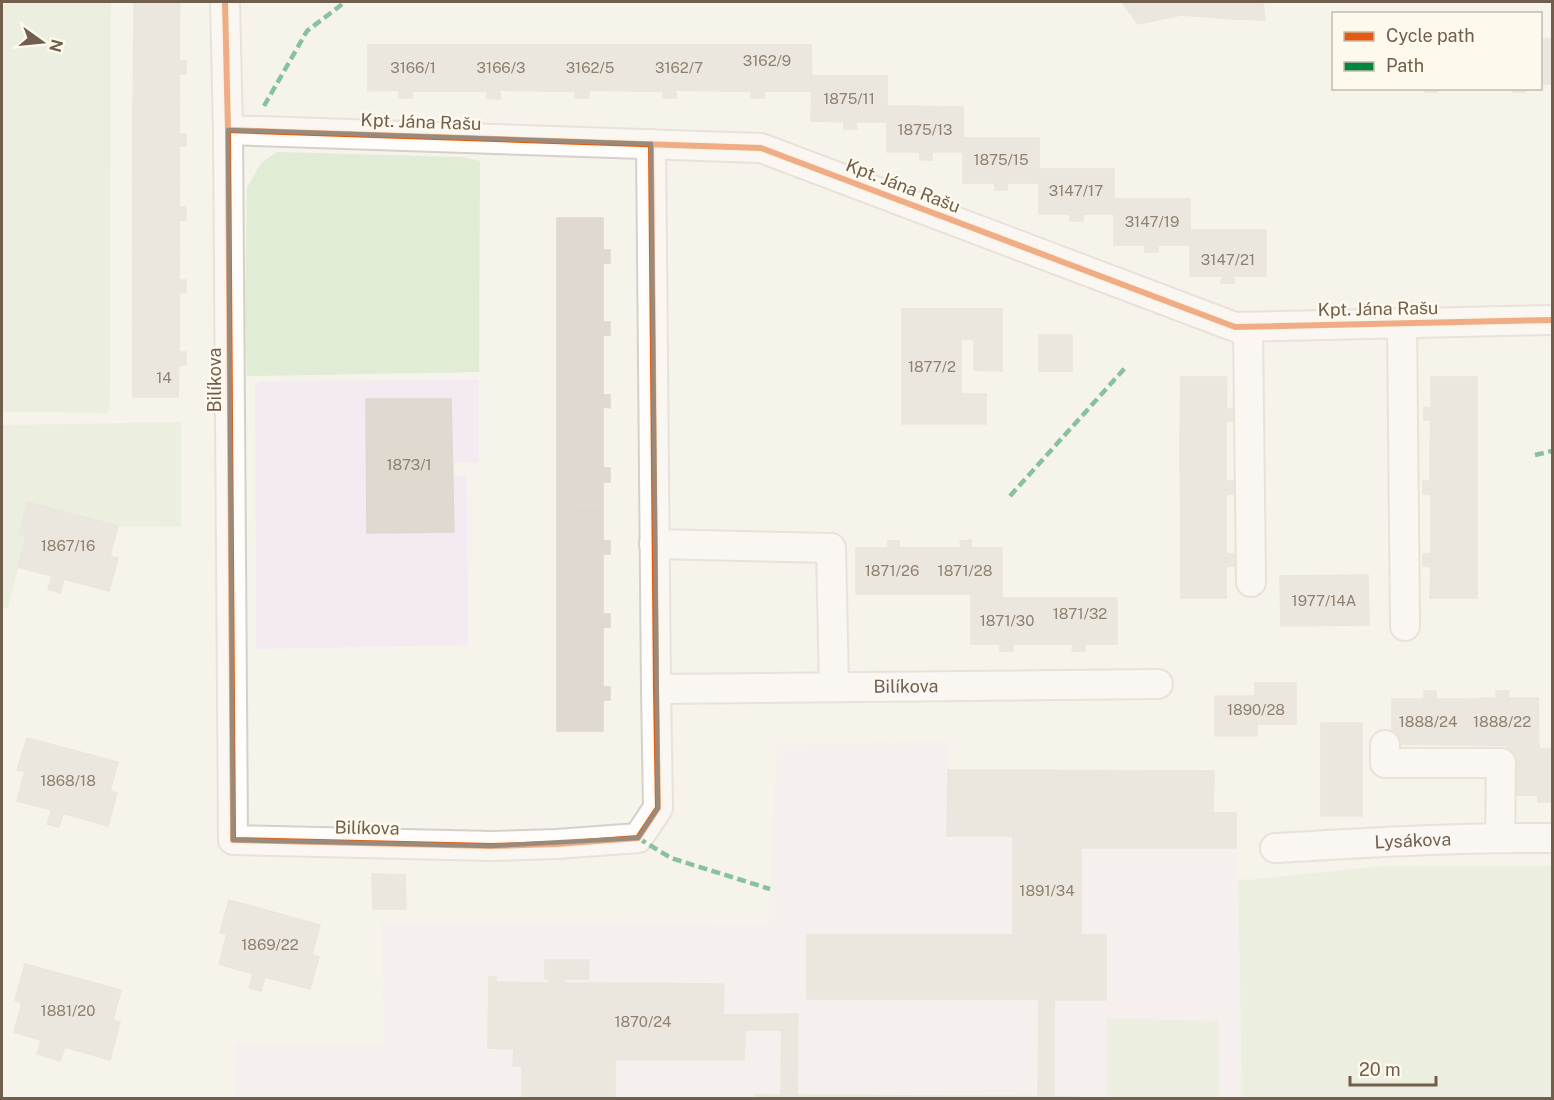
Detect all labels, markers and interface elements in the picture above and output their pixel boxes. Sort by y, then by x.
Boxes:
north arrow [12,12,72,72]
legend [1332,12,1542,90]
text: Cycle path [1386,25,1475,46]
text: N [45,37,67,54]
house number: 3162/9 [743,52,791,69]
text: Path [1386,55,1424,76]
house number: 3166/1 [390,59,436,76]
house number: 3166/3 [477,59,525,76]
house number: 3162/5 [566,59,614,76]
house number: 3162/7 [655,59,703,76]
house number: 1875/11 [823,90,875,107]
street label: Kpt. Jána Rašu [360,109,482,134]
house number: 1875/13 [898,121,952,138]
house number: 1875/15 [973,151,1029,168]
street label: Kpt. Jána Rašu [843,154,963,217]
house number: 3147/17 [1049,182,1103,199]
house number: 3147/19 [1125,213,1179,230]
house number: 3147/21 [1201,251,1255,268]
street label: Kpt. Jána Rašu [1317,297,1439,320]
street label: Bilíkova [204,348,225,412]
house number: 1877/2 [908,358,956,375]
house number: 14 [156,369,172,386]
house number: 1873/1 [386,456,432,473]
house number: 1867/16 [41,537,95,554]
house number: 1871/26 [865,562,919,579]
house number: 1871/28 [938,562,992,579]
house number: 1977/14A [1292,592,1357,609]
house number: 1871/32 [1053,605,1107,622]
house number: 1871/30 [980,612,1034,629]
street label: Bilíkova [873,675,939,697]
house number: 1890/28 [1227,701,1285,718]
house number: 1888/24 [1399,713,1457,730]
house number: 1888/22 [1473,713,1531,730]
house number: 1868/18 [40,772,96,789]
street label: Bilíkova [334,816,400,839]
street label: Lysákova [1374,828,1452,853]
house number: 1891/34 [1019,882,1075,899]
house number: 1869/22 [241,936,299,953]
house number: 1881/20 [41,1002,95,1019]
house number: 1870/24 [614,1013,672,1030]
scale bar [1350,1049,1436,1087]
text: 20 m [1359,1059,1401,1080]

